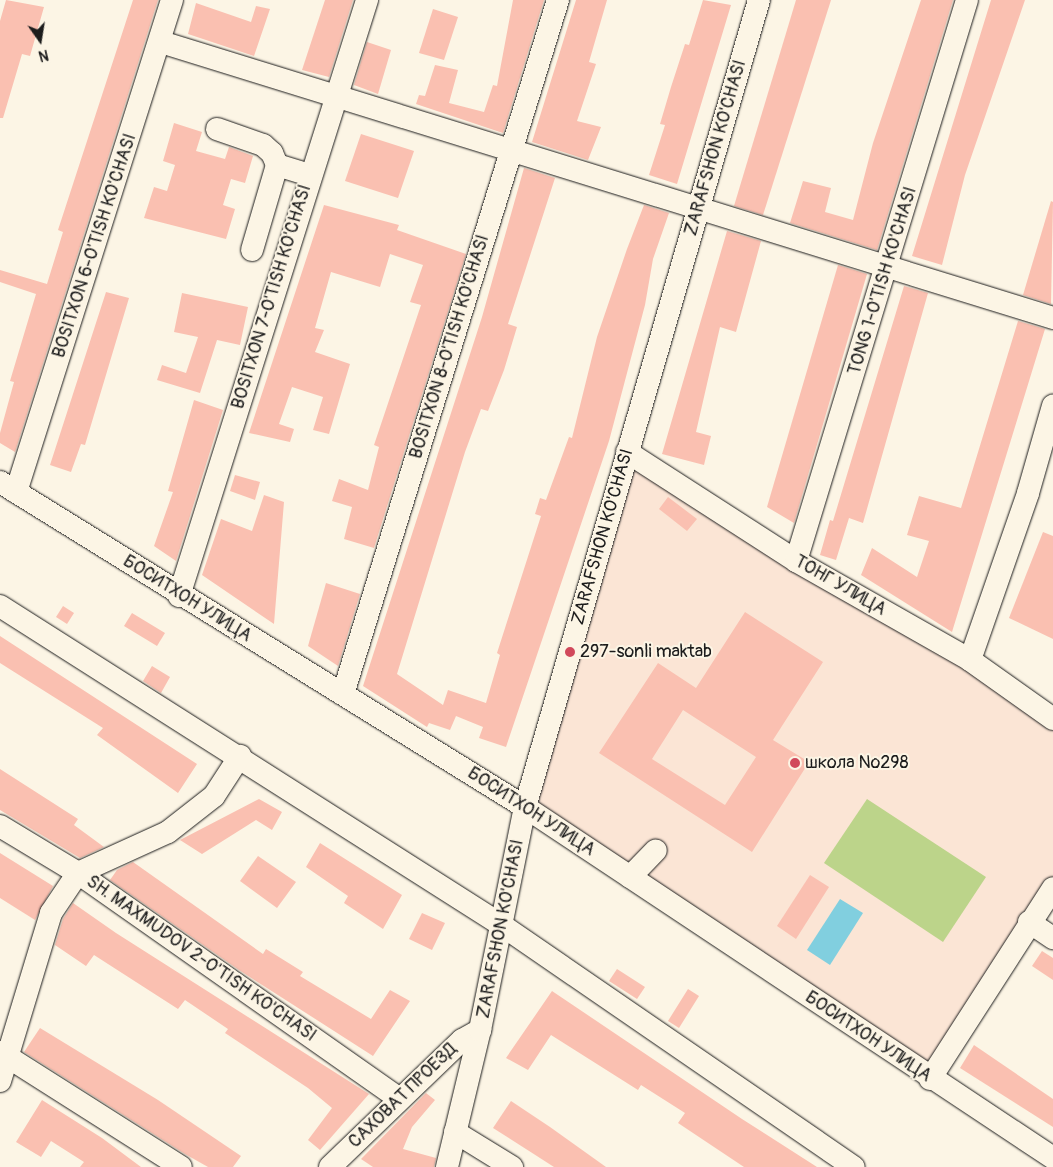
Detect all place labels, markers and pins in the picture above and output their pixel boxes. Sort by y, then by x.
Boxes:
place label: 297-sonli maktab [580,641,712,663]
marker: 297-sonli maktab [564,646,576,658]
place label: школа №298 [805,752,909,774]
marker: школа №298 [789,757,801,769]

